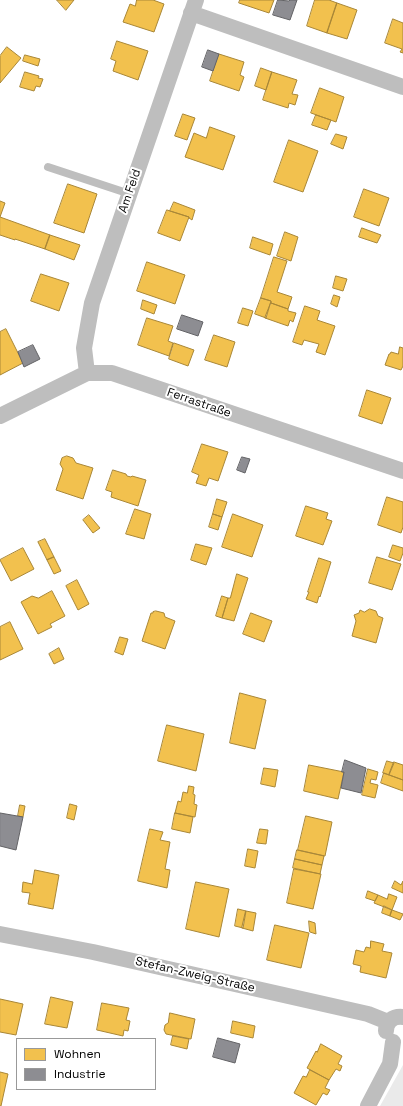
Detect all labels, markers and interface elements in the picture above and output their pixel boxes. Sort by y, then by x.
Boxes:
street label: Am Feld [116,167,144,215]
street label: Ferrastraße [165,385,233,421]
street label: Stefan-Zweig-Straße [134,954,256,996]
legend [16,1038,156,1090]
text: Wohnen [54,1046,101,1062]
text: Industrie [54,1066,106,1082]

